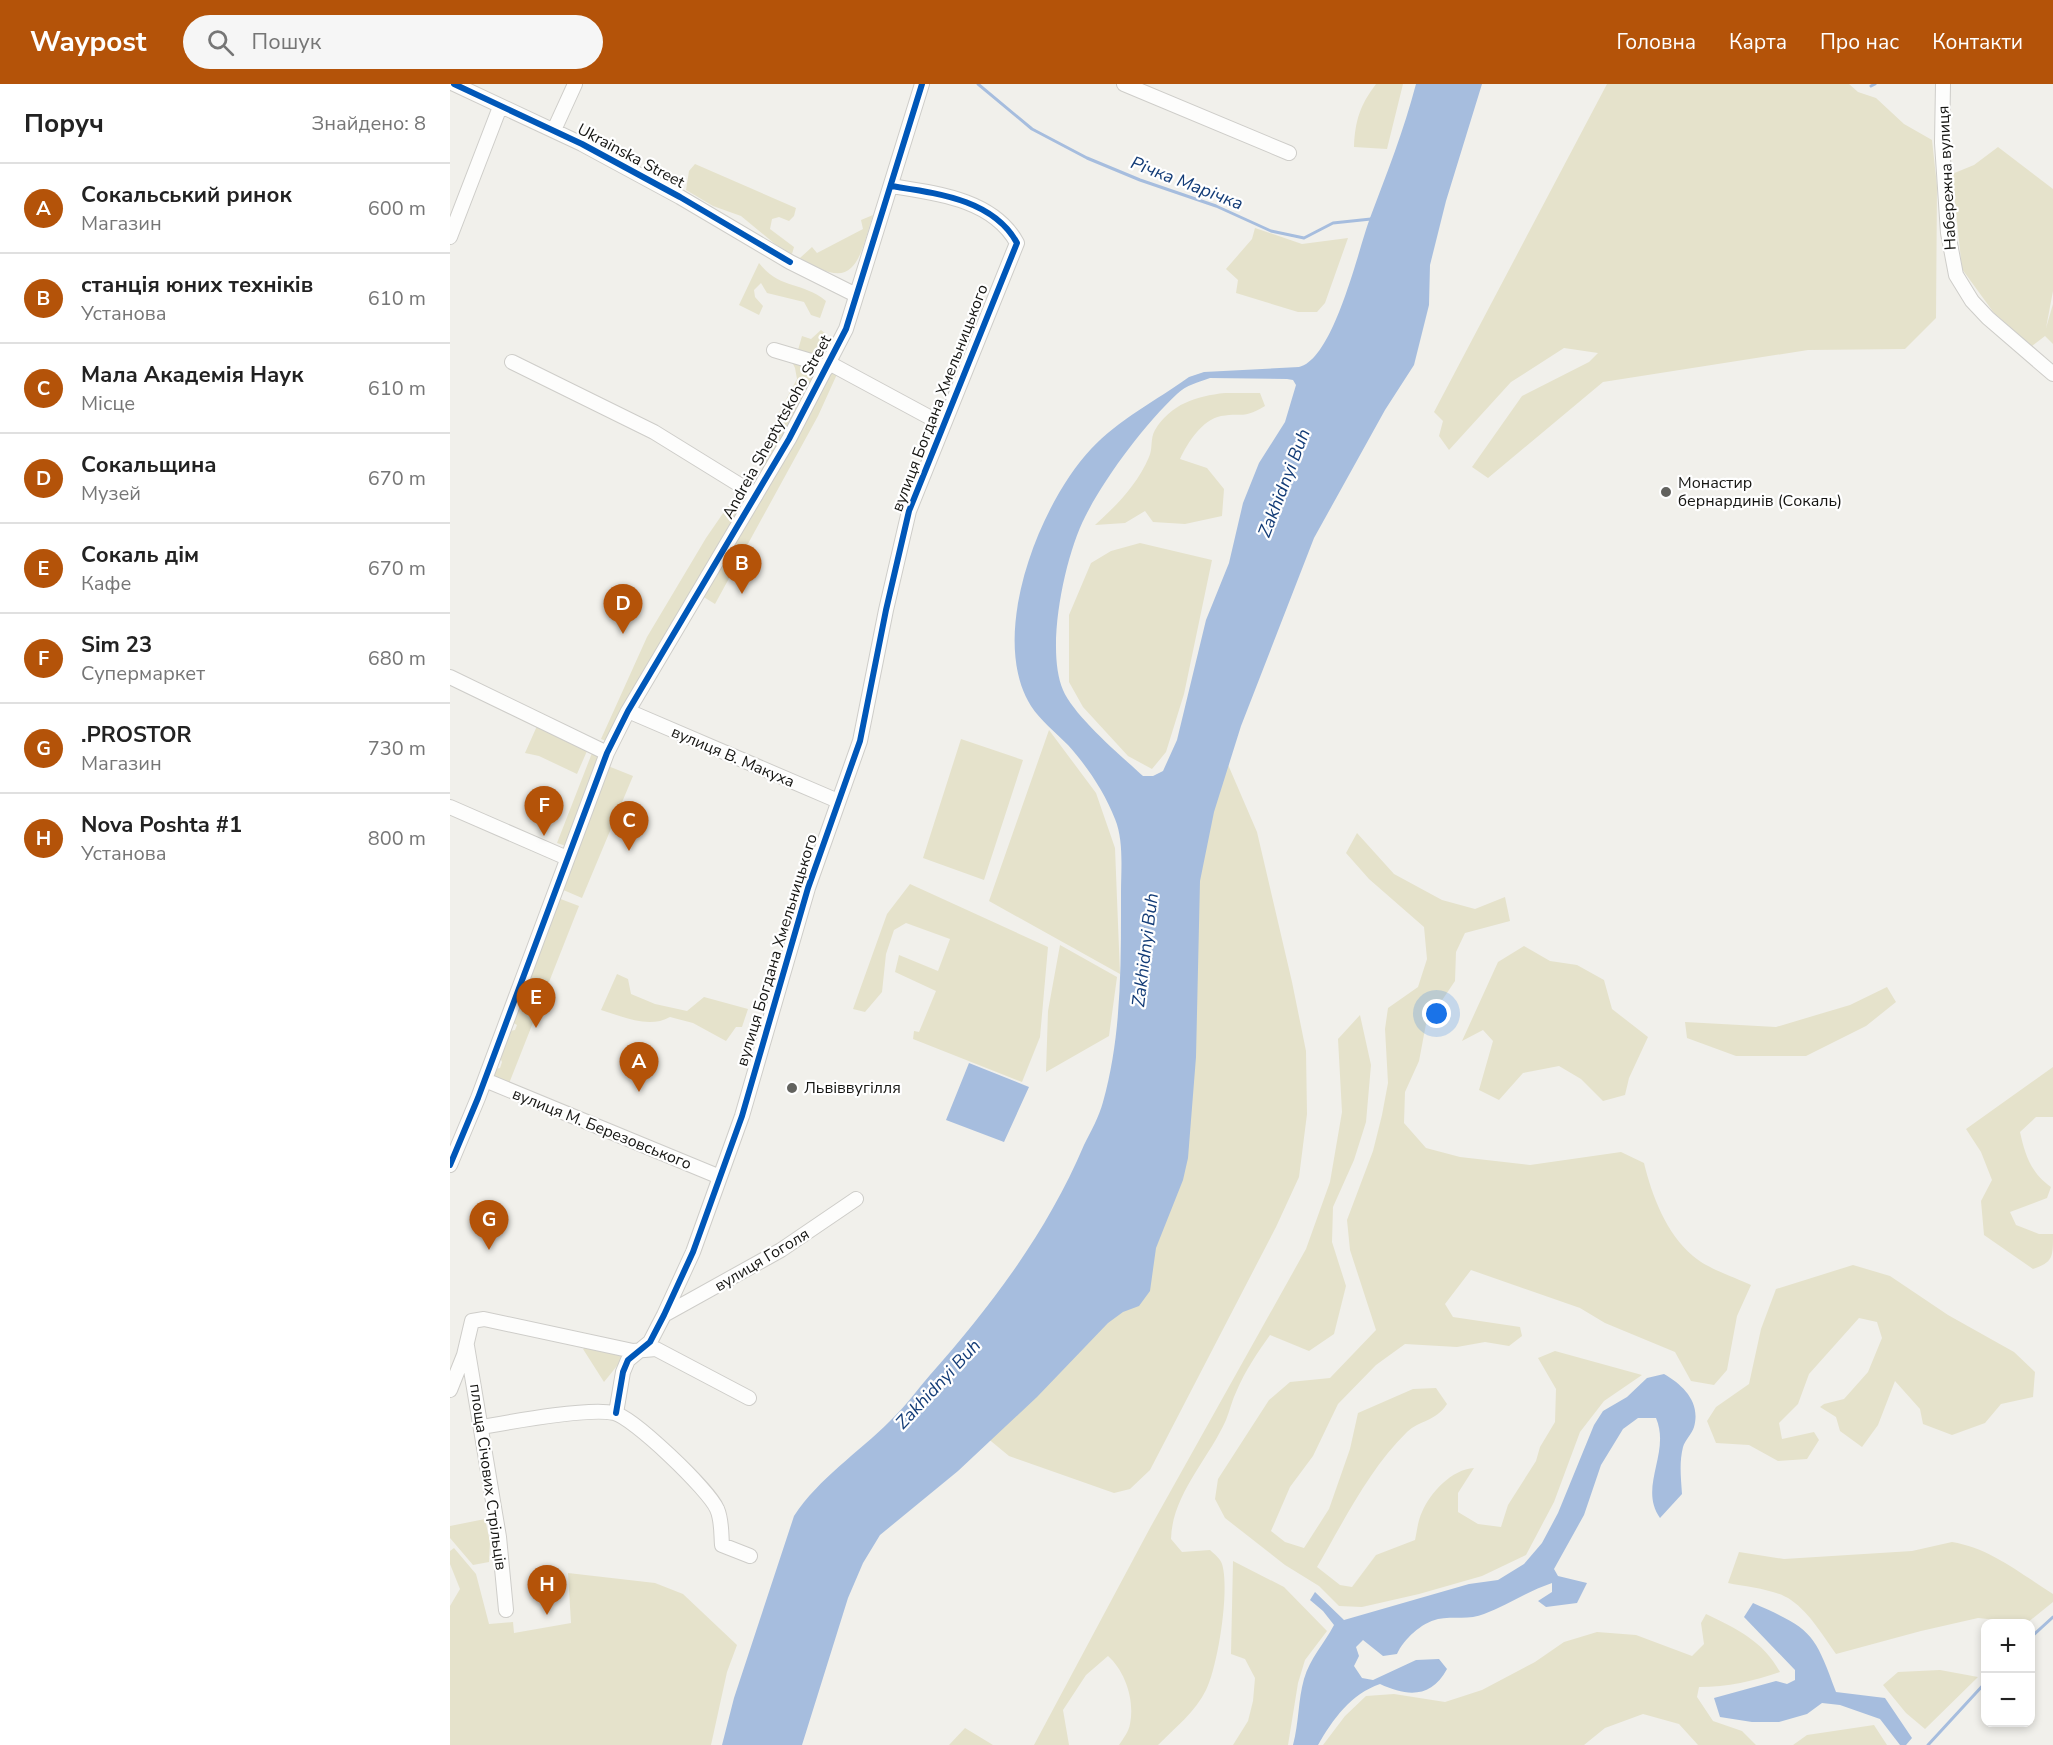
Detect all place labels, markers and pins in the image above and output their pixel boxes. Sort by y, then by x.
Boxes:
place label: Монастир бернардинів (Сокаль) [1678,472,1842,512]
marker: Монастир бернардинів (Сокаль) [1659,485,1673,499]
pin: B [722,544,762,594]
pin: D [604,584,642,634]
pin: F [524,786,563,836]
pin: C [610,802,648,851]
pin: E [516,978,556,1028]
pin: A [620,1042,658,1092]
place label: Львіввугілля [804,1077,901,1099]
marker: Львіввугілля [785,1081,799,1095]
pin: G [470,1200,508,1250]
pin: H [528,1566,566,1615]

